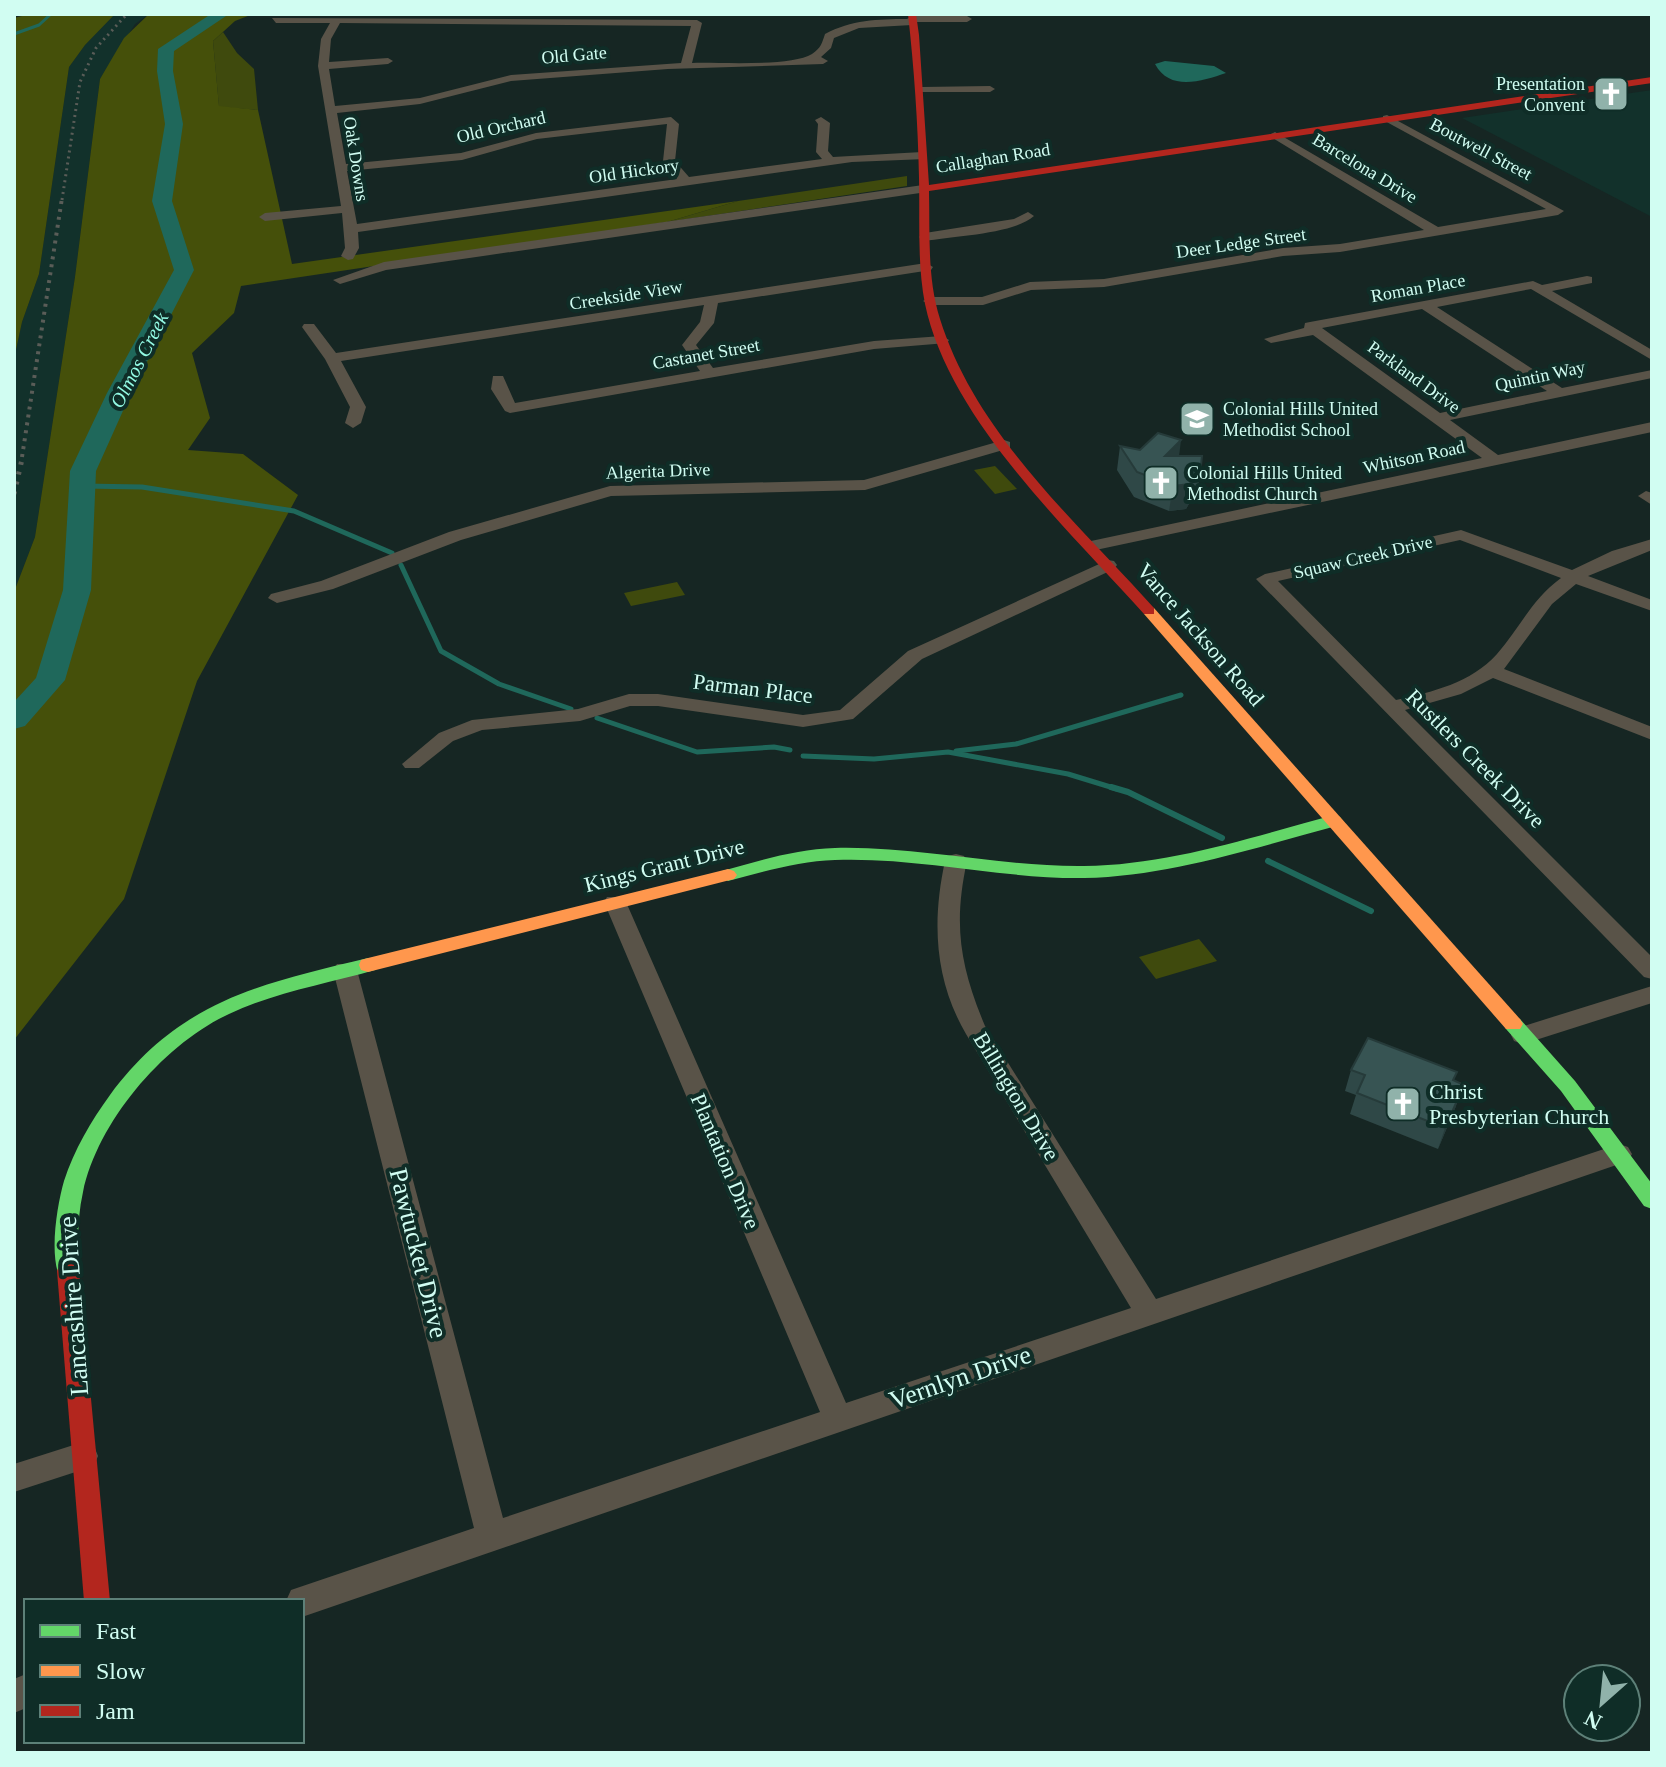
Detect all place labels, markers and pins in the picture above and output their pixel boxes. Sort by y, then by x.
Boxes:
place label: Presentation Convent [1496,74,1585,115]
church icon: Presentation Convent [1592,75,1630,113]
place label: Colonial Hills United Methodist School [1223,399,1378,440]
school or university icon: Colonial Hills United Methodist School [1178,400,1216,438]
place label: Colonial Hills United Methodist Church [1187,463,1342,504]
church icon: Colonial Hills United Methodist Church [1142,464,1180,502]
place label: Christ Presbyterian Church [1429,1079,1609,1129]
church icon: Christ Presbyterian Church [1384,1085,1422,1123]

